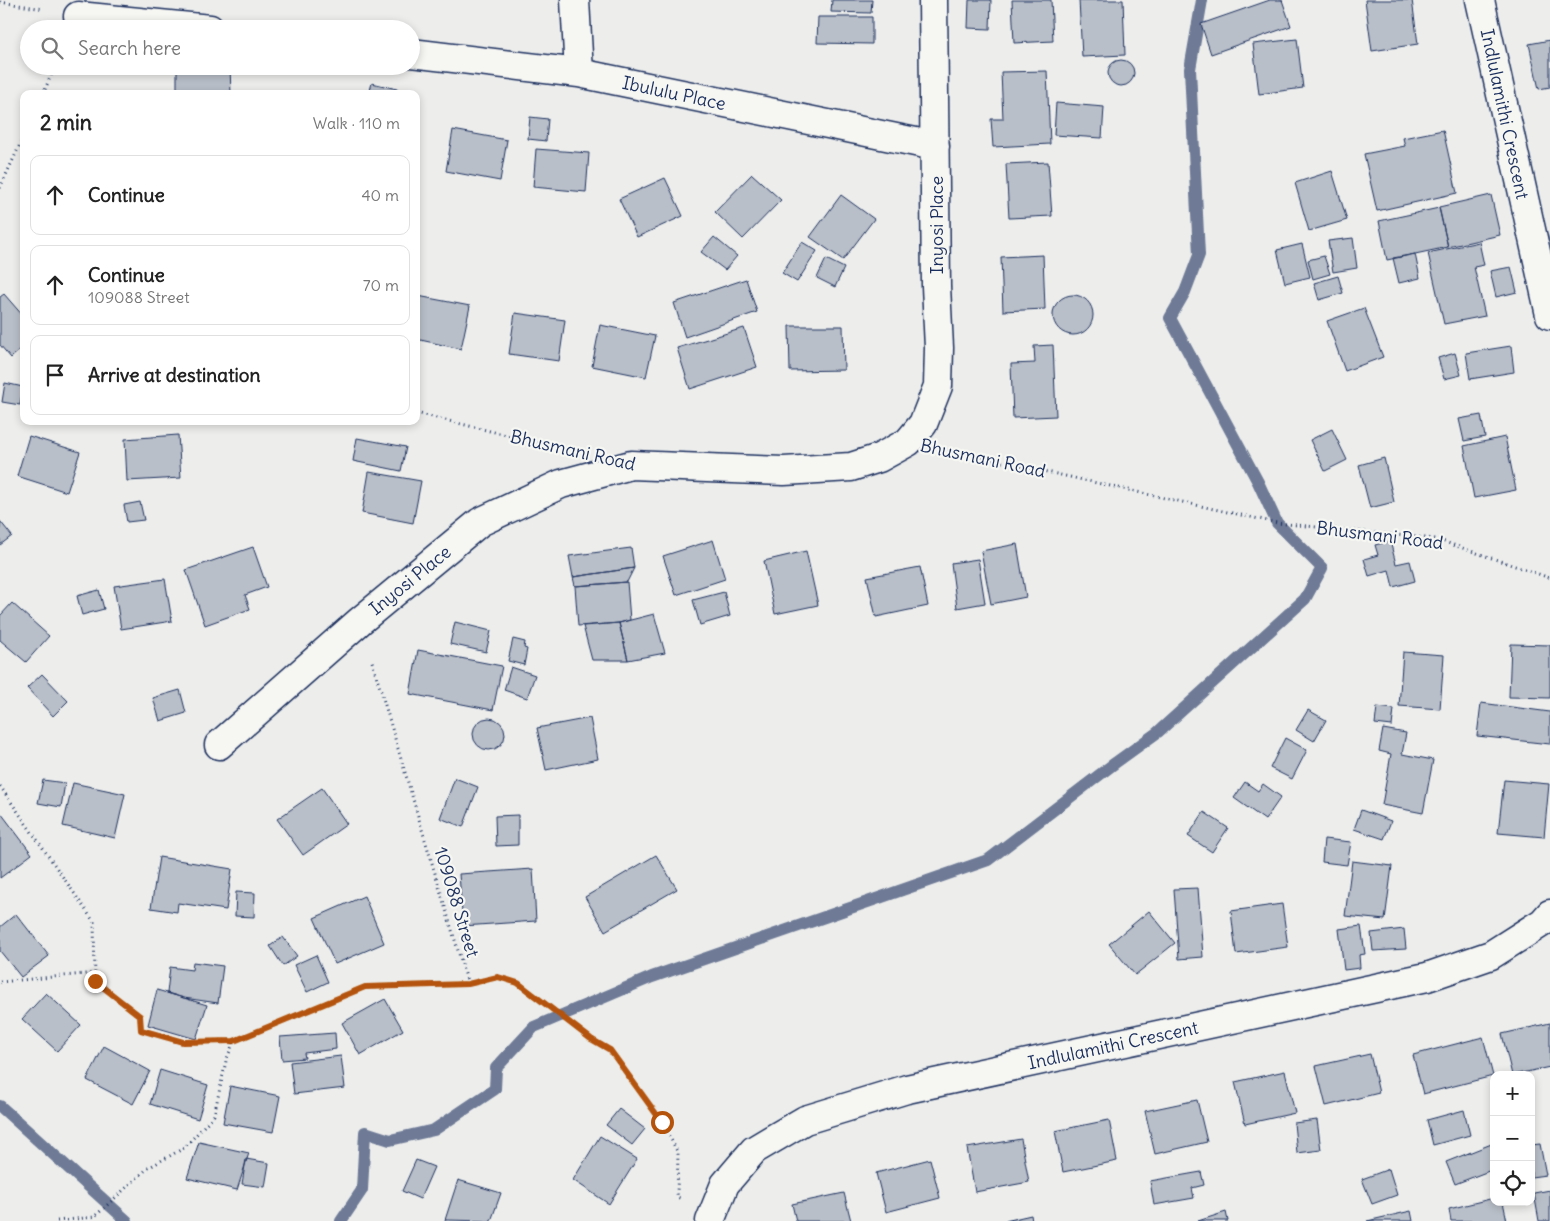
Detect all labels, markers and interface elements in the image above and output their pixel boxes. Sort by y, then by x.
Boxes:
search box [20,20,420,75]
street label: Indlulamithi Crescent [1476,27,1534,201]
icon: search [38,34,66,62]
text: Search here [78,36,181,60]
street label: Ibululu Place [620,71,728,115]
text: 2 min [40,109,92,136]
text: Walk · 110 m [313,113,400,133]
street label: Inyosi Place [925,176,948,274]
icon: ahead [41,181,69,209]
text: Continue [88,183,165,207]
text: 40 m [361,185,399,205]
text: Continue [88,263,165,287]
icon: ahead [41,271,69,299]
text: 70 m [363,275,399,295]
text: 109088 Street [88,287,190,307]
icon: arrive [41,361,69,389]
text: Arrive at destination [88,363,261,387]
street label: Bhusmani Road [508,424,638,476]
street label: Bhusmani Road [918,433,1048,483]
street label: Bhusmani Road [1315,516,1445,554]
street label: Inyosi Place [364,540,456,620]
street label: 109088 Street [429,844,485,960]
route end [84,970,107,993]
street label: Indlulamithi Crescent [1026,1016,1200,1074]
map controls [1490,1071,1535,1206]
button: + [1490,1071,1535,1116]
route start [651,1111,674,1134]
button: − [1490,1116,1535,1161]
button: locate [1490,1161,1535,1206]

